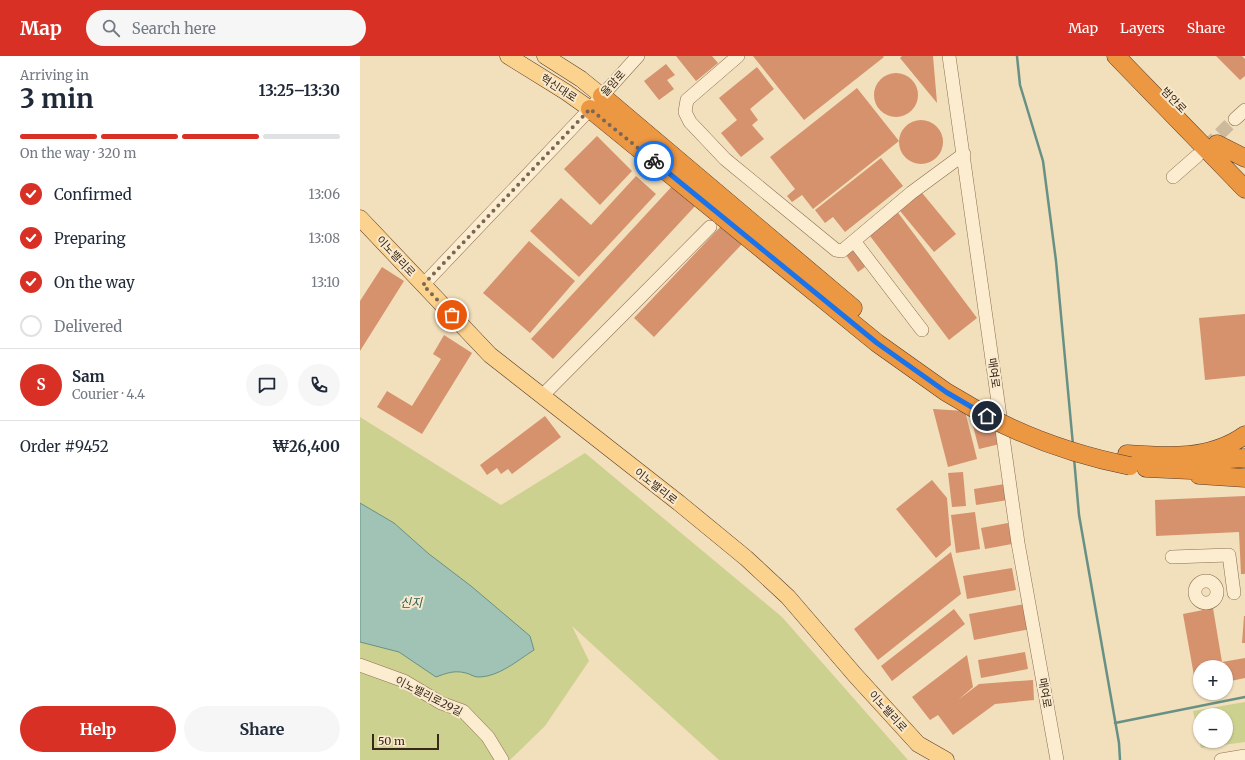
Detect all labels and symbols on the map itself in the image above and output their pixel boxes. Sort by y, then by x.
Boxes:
street label: 율암로 [598,67,628,99]
street label: 혁신대로 [538,71,580,105]
street label: 범안로 [1158,84,1190,116]
courier [634,141,674,181]
street label: 이노밸리로 [374,233,418,279]
pin [435,298,469,332]
street label: 매여로 [985,357,1003,389]
pin [970,399,1004,433]
street label: 이노밸리로 [632,465,680,507]
water label: 신지 [400,595,423,610]
street label: 이노밸리로29길 [393,673,465,719]
street label: 매여로 [1035,677,1055,709]
street label: 이노밸리로 [866,688,910,734]
scale bar [372,732,439,751]

